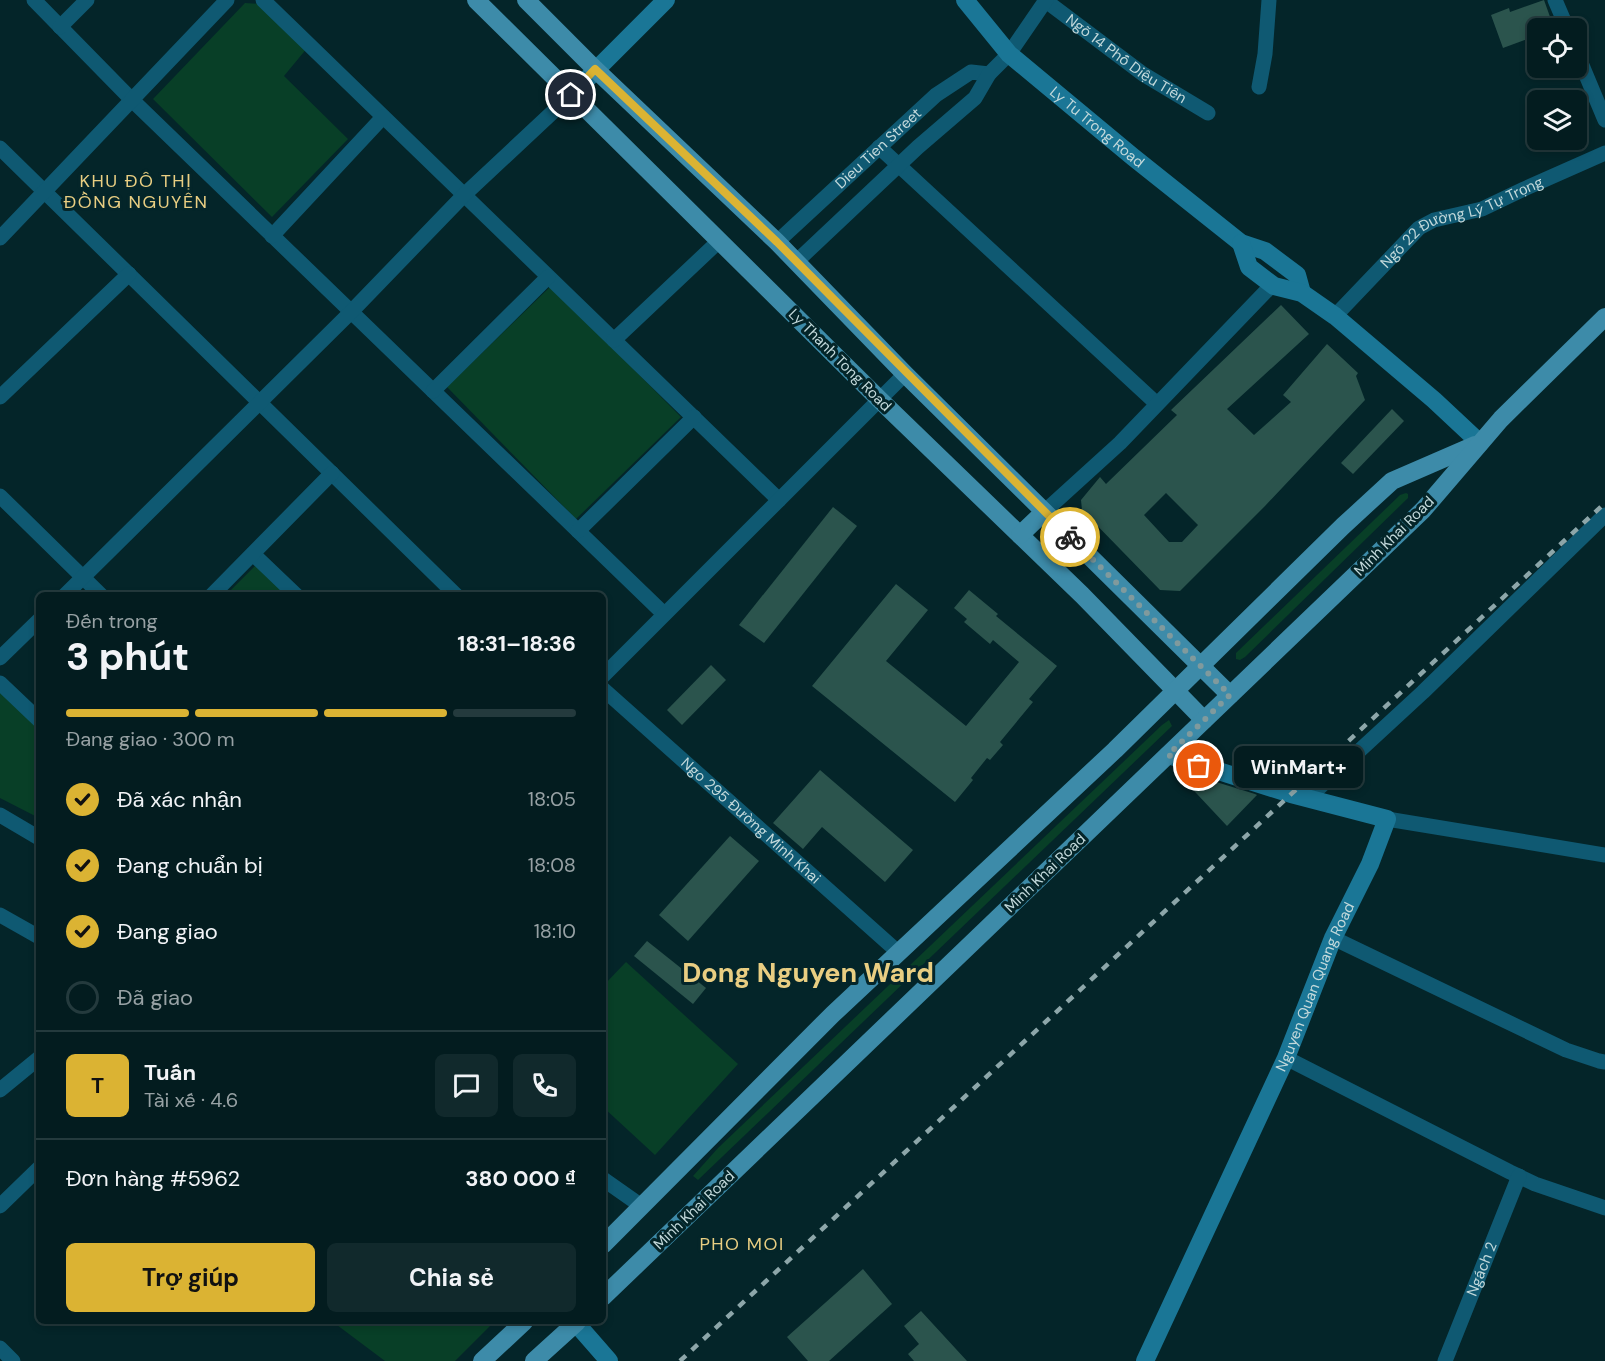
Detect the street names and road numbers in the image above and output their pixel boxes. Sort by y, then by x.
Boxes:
street label: Ngõ 14 Phố Diệu Tiên [1062,9,1190,108]
street label: Ly Tu Trong Road [1045,82,1148,172]
street label: Dieu Tien Street [831,103,926,193]
street label: Ngõ 22 Đường Lý Tự Trọng [1376,172,1546,272]
street label: Ly Thanh Tong Road [784,304,896,416]
street label: Minh Khai Road [1350,492,1438,580]
street label: Ngo 295 Đường Minh Khai [677,753,825,888]
street label: Minh Khai Road [1000,829,1090,917]
street label: Nguyen Quan Quang Road [1271,899,1359,1075]
street label: Minh Khai Road [649,1166,739,1254]
street label: Ngách 2 [1462,1239,1502,1299]

